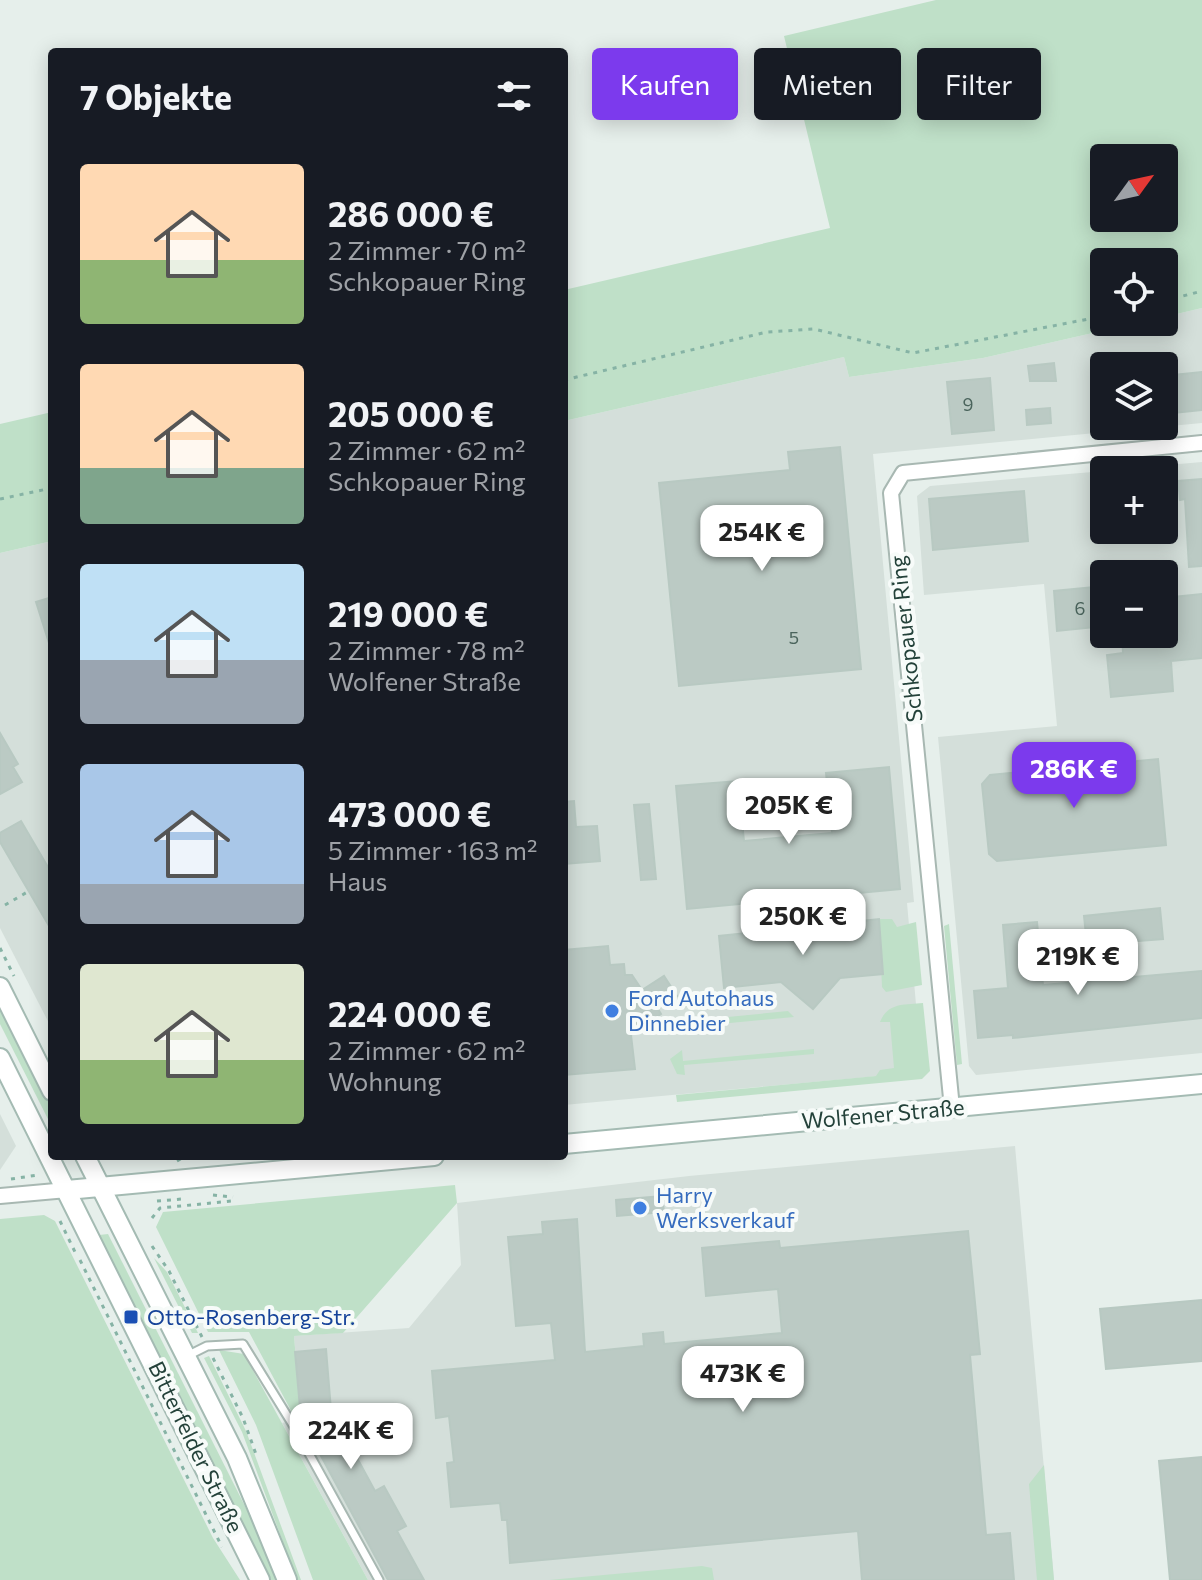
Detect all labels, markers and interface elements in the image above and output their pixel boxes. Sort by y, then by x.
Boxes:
chip: Kaufen [592,48,738,120]
chip: Mieten [754,48,901,120]
chip: Filter [917,48,1041,120]
icon: filters [492,74,536,118]
text: 7 Objekte [80,75,232,117]
north arrow [1090,144,1178,232]
map controls [1090,144,1178,648]
text: 286 000 € [328,192,494,234]
icon: home [144,196,240,292]
text: 2 Zimmer · 70 m² [328,234,526,265]
button: locate [1090,248,1178,336]
text: Schkopauer Ring [328,265,526,296]
button: layers [1090,352,1178,440]
text: 205 000 € [328,392,494,434]
house number: 9 [963,393,973,415]
icon: home [144,396,240,492]
text: 2 Zimmer · 62 m² [328,434,525,465]
button: + [1090,456,1178,544]
text: Schkopauer Ring [328,465,526,496]
pin: 254K € [697,505,827,573]
text: 254K € [718,515,806,546]
street label: Schkopauer Ring [883,554,928,724]
button: − [1090,560,1178,648]
text: 219 000 € [328,592,488,634]
icon: home [144,596,240,692]
house number: 6 [1075,597,1085,619]
house number: 5 [789,626,799,648]
text: 2 Zimmer · 78 m² [328,634,525,665]
text: Wolfener Straße [328,665,521,696]
pin: 286K € [1009,742,1139,810]
text: 286K € [1030,752,1118,783]
pin: 205K € [724,778,854,846]
text: 205K € [745,788,833,819]
text: 473 000 € [328,792,491,834]
icon: home [144,796,240,892]
text: 5 Zimmer · 163 m² [328,834,537,865]
text: Haus [328,865,387,896]
pin: 250K € [738,889,868,957]
text: 250K € [759,899,847,930]
pin: 219K € [1013,929,1143,997]
text: 219K € [1036,939,1120,970]
place label: Ford Autohaus Dinnebier [628,984,774,1036]
text: 224 000 € [328,992,492,1034]
icon: home [144,996,240,1092]
marker: Ford Autohaus Dinnebier [603,1002,621,1020]
text: 2 Zimmer · 62 m² [328,1034,525,1065]
text: Wohnung [328,1065,442,1096]
street label: Wolfener Straße [800,1093,965,1134]
place label: Harry Werksverkauf [656,1181,795,1233]
marker: Harry Werksverkauf [631,1199,649,1217]
place label: Otto-Rosenberg-Str. [147,1303,355,1330]
marker: Otto-Rosenberg-Str. [122,1308,140,1326]
pin: 473K € [678,1346,808,1414]
text: 473K € [700,1356,786,1387]
street label: Bitterfelder Straße [143,1357,250,1537]
pin: 224K € [286,1403,416,1471]
text: 224K € [308,1413,394,1444]

